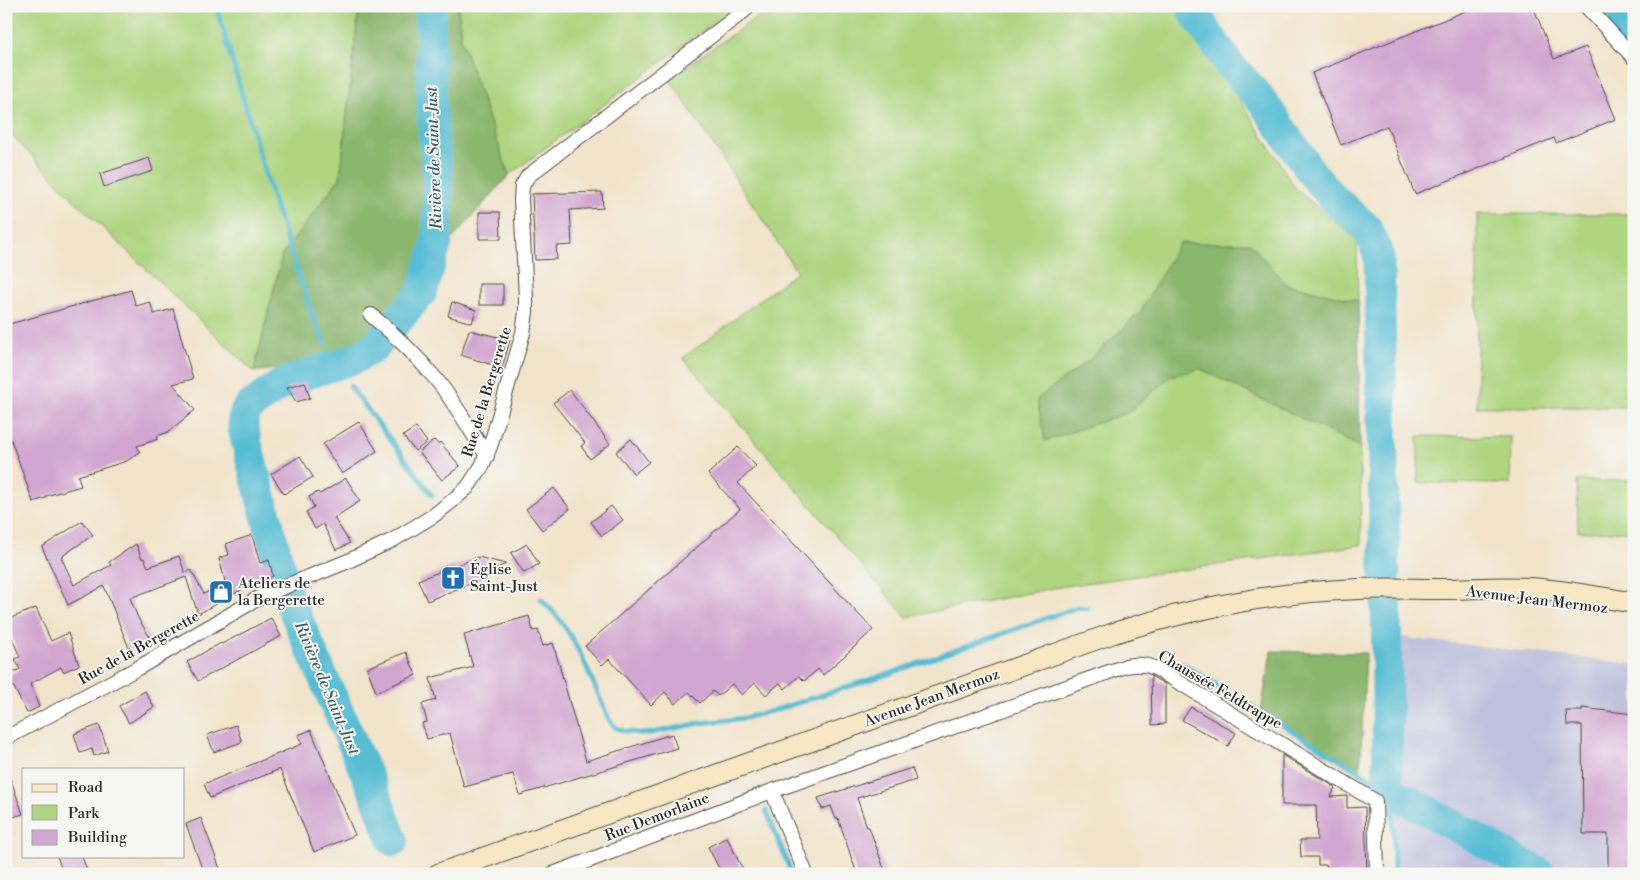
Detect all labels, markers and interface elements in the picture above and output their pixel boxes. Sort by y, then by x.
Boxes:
water label: Rivière de Saint-Just [421,85,447,231]
street label: Rue de la Bergerette [458,324,516,460]
place label: Église Saint-Just [470,559,539,596]
church icon: Église Saint-Just [440,565,466,591]
place label: Ateliers de la Bergerette [237,574,325,610]
shop icon: Ateliers de la Bergerette [208,579,234,605]
street label: Avenue Jean Mermoz [1464,582,1609,618]
street label: Rue de la Bergerette [75,607,203,689]
water label: Rivière de Saint-Just [289,617,364,758]
street label: Chaussée Feldtrappe [1154,647,1286,733]
street label: Avenue Jean Mermoz [861,665,1002,732]
legend [22,768,185,858]
text: Road [68,778,103,797]
street label: Rue Demorlaine [602,788,712,846]
text: Park [68,804,100,823]
text: Building [67,828,127,847]

